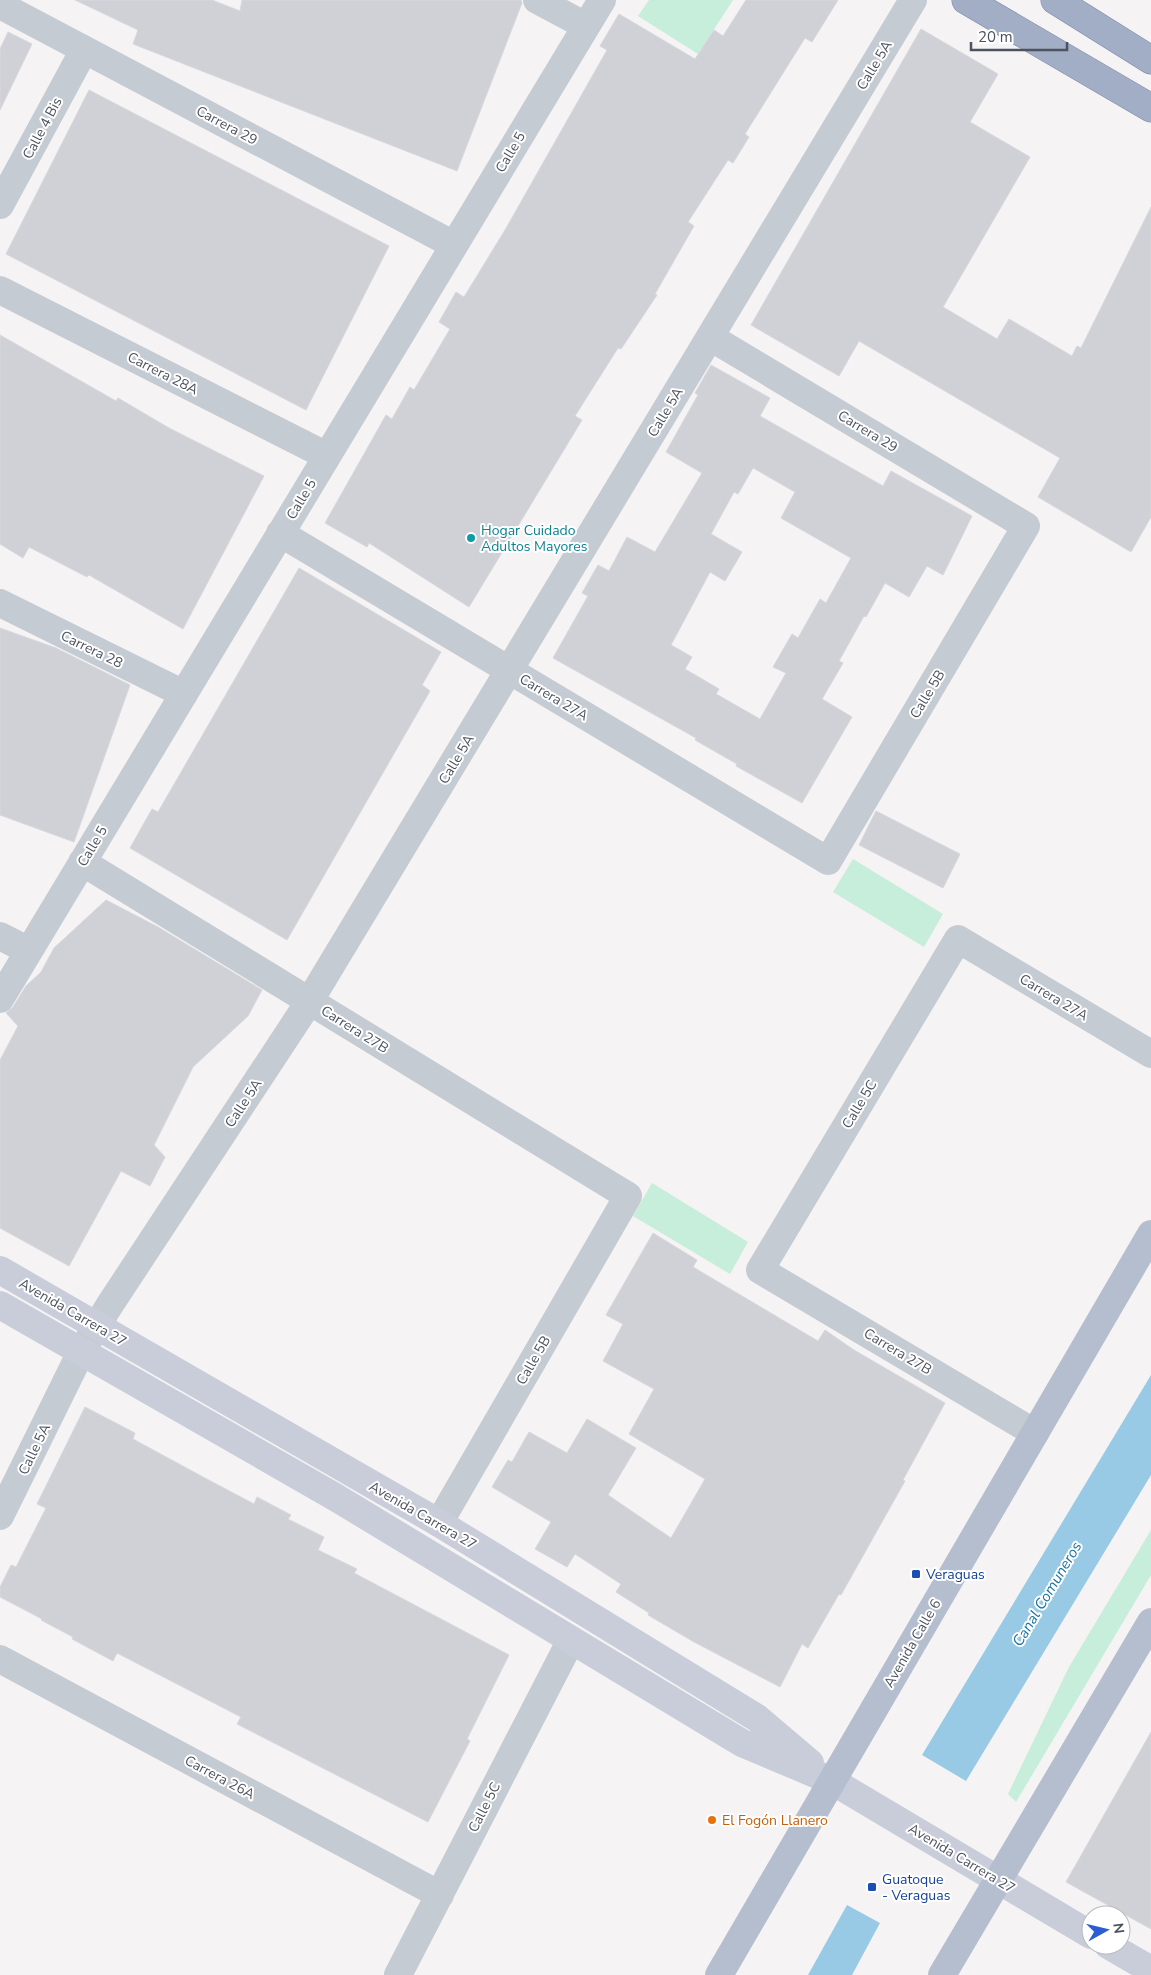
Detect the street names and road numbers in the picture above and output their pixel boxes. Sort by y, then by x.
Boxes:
street label: Calle 5A [852,37,897,94]
street label: Calle 4 Bis [18,94,67,162]
street label: Carrera 29 [193,101,261,150]
street label: Calle 5 [491,128,530,176]
street label: Carrera 28A [124,348,201,399]
street label: Calle 5A [643,384,688,441]
street label: Carrera 29 [834,406,901,457]
street label: Calle 5 [282,475,321,523]
street label: Carrera 28 [58,626,126,673]
street label: Calle 5B [905,666,949,722]
street label: Carrera 27A [516,669,592,725]
street label: Calle 5A [434,731,479,788]
street label: Calle 5 [73,822,112,870]
street label: Carrera 27A [1016,969,1092,1025]
street label: Carrera 27B [317,1001,392,1058]
street label: Calle 5A [221,1075,266,1131]
street label: Calle 5C [837,1076,881,1132]
street label: Avenida Carrera 27 [15,1274,130,1351]
street label: Carrera 27B [860,1324,935,1379]
street label: Calle 5B [512,1332,555,1388]
street label: Calle 5A [14,1421,55,1478]
street label: Avenida Carrera 27 [365,1477,480,1554]
street label: Avenida Calle 6 [879,1596,945,1691]
street label: Carrera 26A [181,1751,258,1804]
street label: Calle 5C [464,1779,505,1835]
street label: Avenida Carrera 27 [905,1819,1019,1898]

